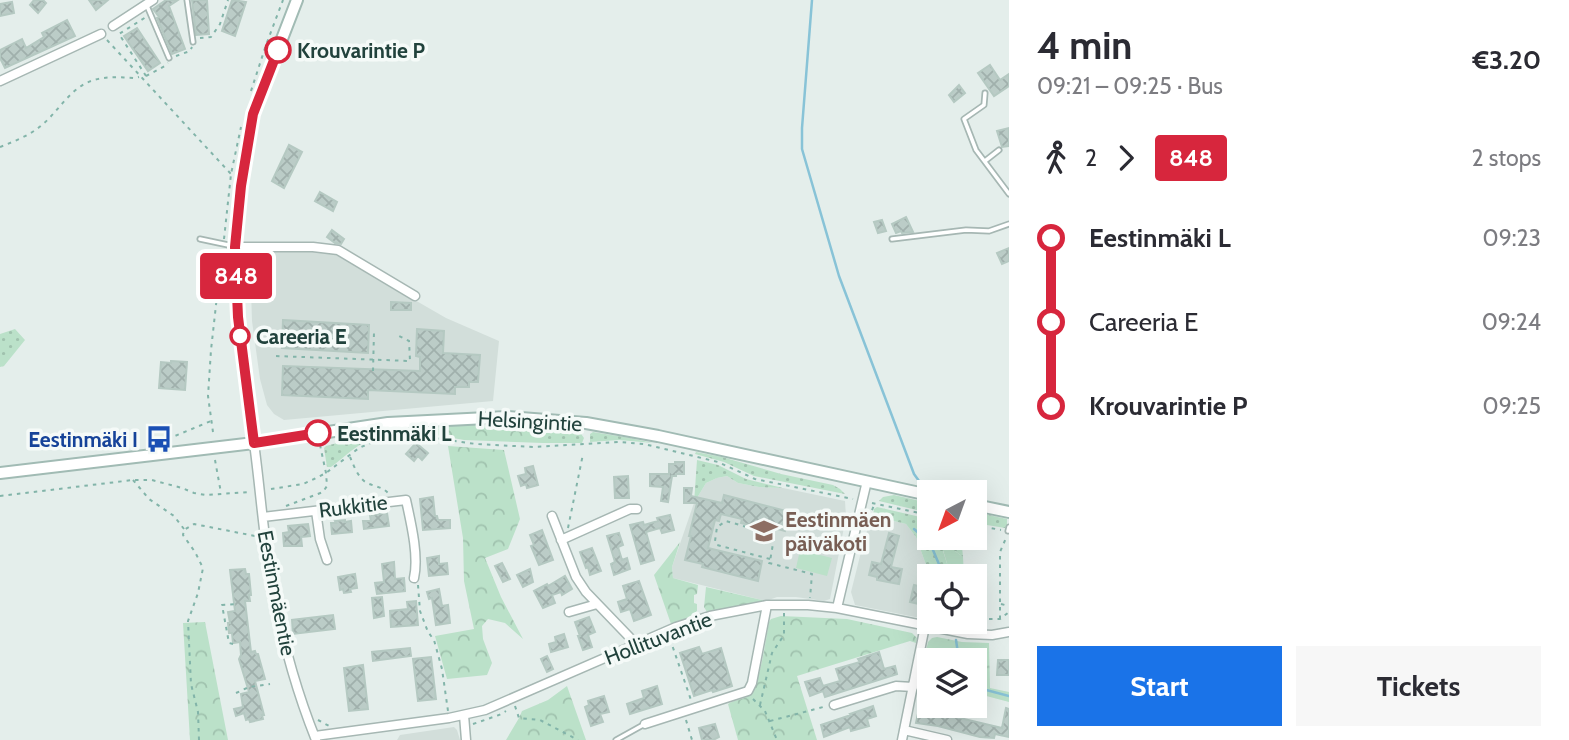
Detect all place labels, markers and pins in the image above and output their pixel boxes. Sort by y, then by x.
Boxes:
marker: Krouvarintie P [265,37,291,63]
place label: Krouvarintie P [297,38,425,63]
place label: Careeria E [256,324,347,349]
marker: Careeria E [230,326,250,346]
marker: Eestinmäki L [305,420,331,446]
place label: Eestinmäki L [337,421,452,446]
bus stop icon: Eestinmäki I [144,424,174,454]
place label: Eestinmäki I [28,427,138,452]
place label: Eestinmäen päiväkoti [785,507,891,556]
school or university icon: Eestinmäen päiväkoti [749,516,779,546]

